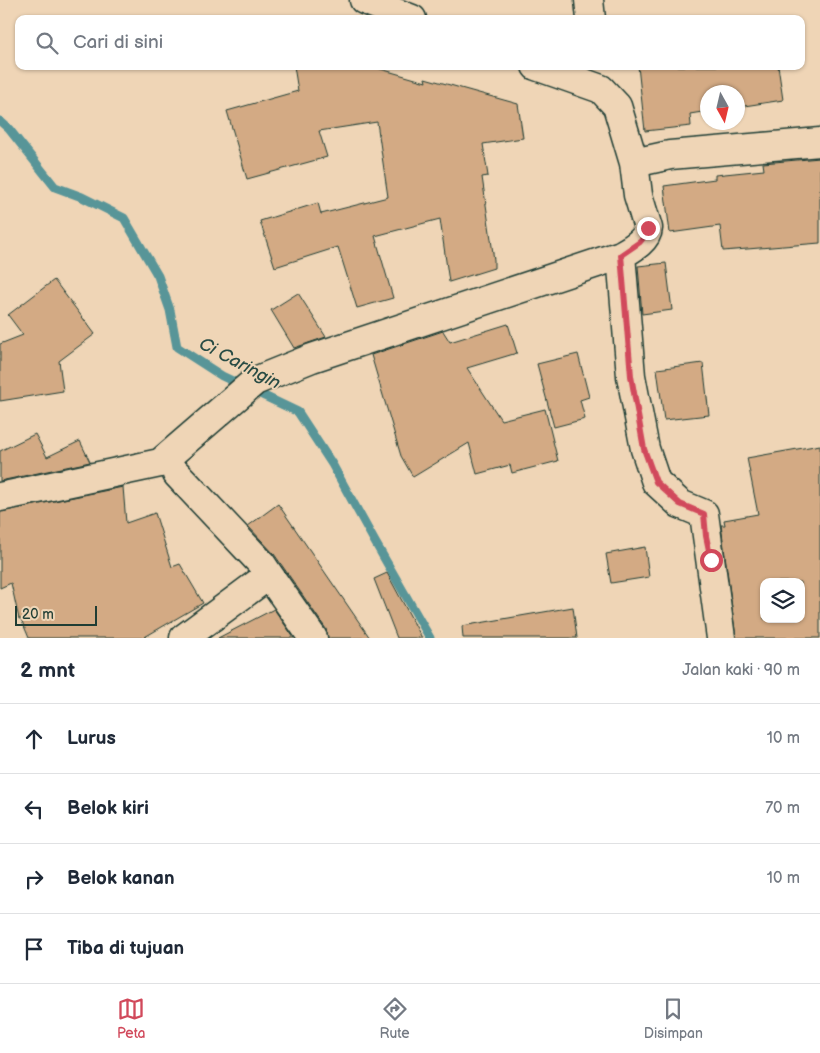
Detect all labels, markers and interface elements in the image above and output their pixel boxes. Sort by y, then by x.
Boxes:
search box [15,15,805,70]
icon: search [33,29,61,57]
text: Cari di sini [73,31,163,54]
north arrow [700,85,745,130]
route end [637,217,660,240]
water label: Ci Caringin [195,333,284,394]
route start [700,549,723,572]
map controls [760,578,805,623]
button: layers [760,578,805,623]
scale bar [15,603,98,626]
text: 20 m [22,606,54,623]
text: 2 mnt [20,658,75,683]
text: Jalan kaki · 90 m [682,661,800,680]
icon: ahead [20,725,48,753]
text: Lurus [67,727,116,750]
text: 10 m [767,729,800,748]
icon: left [20,795,48,823]
text: Belok kiri [67,797,149,820]
text: 70 m [765,799,800,818]
icon: right [20,865,48,893]
text: Belok kanan [67,867,175,890]
text: 10 m [767,869,800,888]
icon: arrive [20,935,48,963]
text: Tiba di tujuan [67,937,184,960]
tab: Peta [117,995,145,1042]
tab: Rute [380,995,410,1042]
tab: Disimpan [644,995,703,1042]

